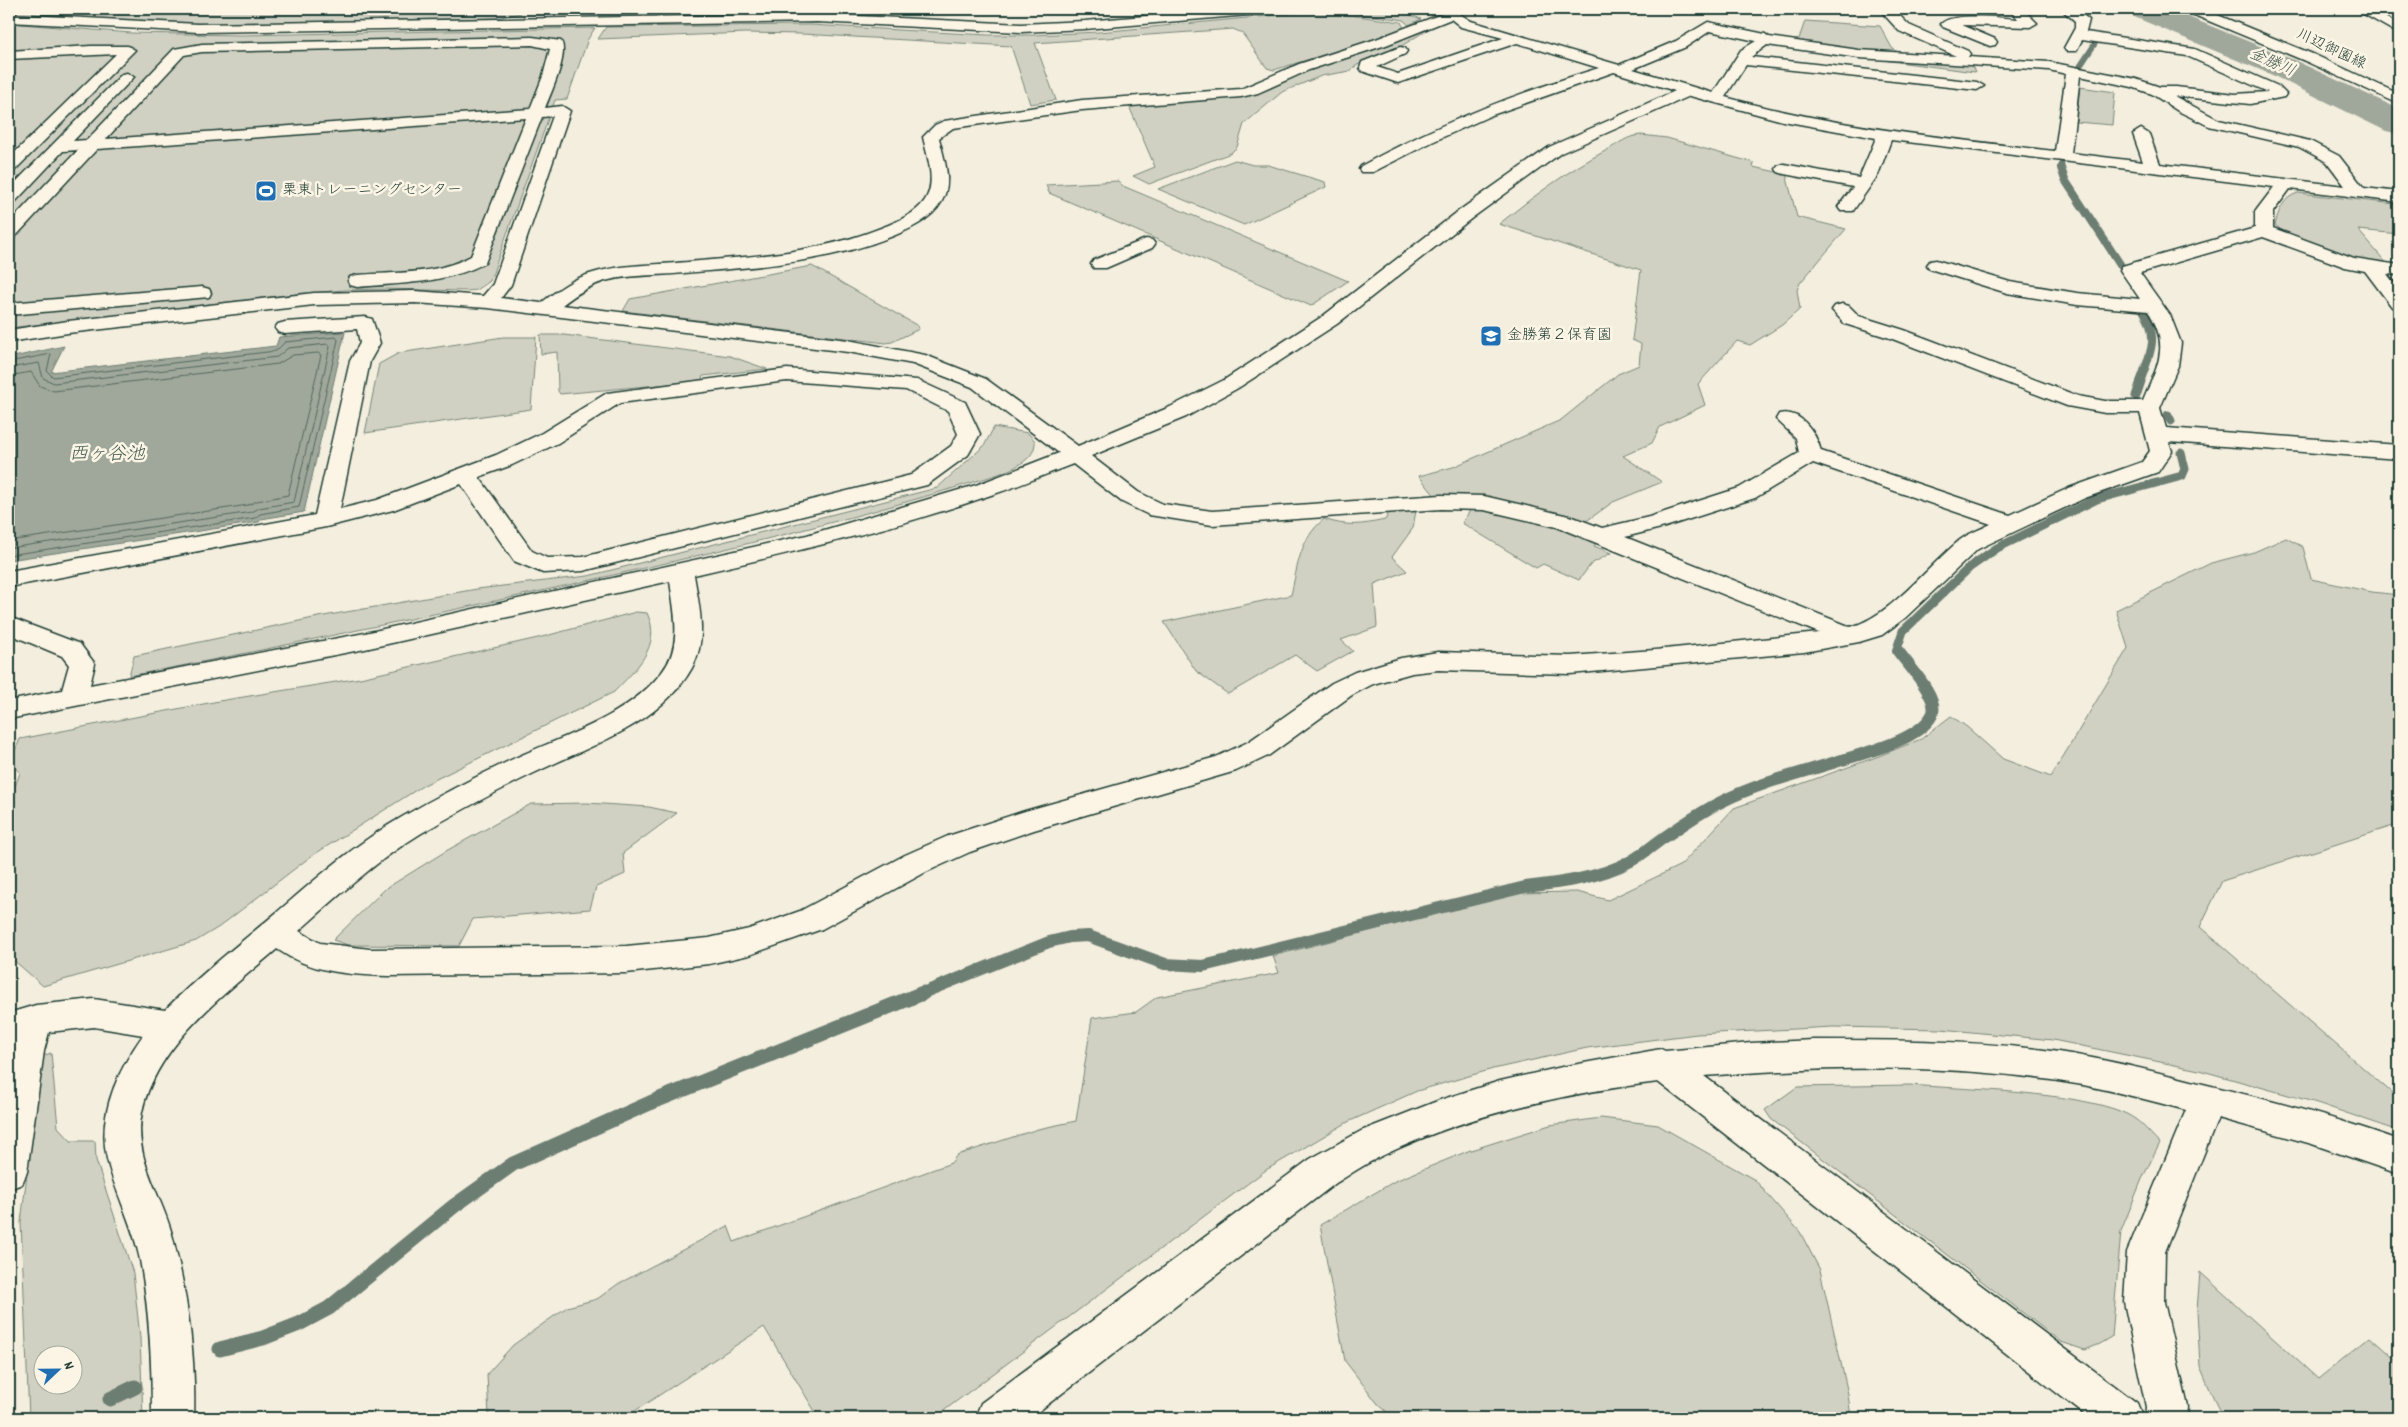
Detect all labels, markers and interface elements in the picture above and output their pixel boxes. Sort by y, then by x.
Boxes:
street label: 川辺御園線 [2292,24,2370,76]
water label: 金勝川 [2245,43,2299,83]
sports icon: 栗東トレーニングセンター [254,179,278,203]
place label: 栗東トレーニングセンター [282,180,462,202]
school or university icon: 金勝第２保育園 [1479,324,1503,348]
place label: 金勝第２保育園 [1507,325,1612,347]
water label: 西ヶ谷池 [69,442,146,469]
north arrow [32,1344,82,1394]
text: N [58,1359,79,1373]

